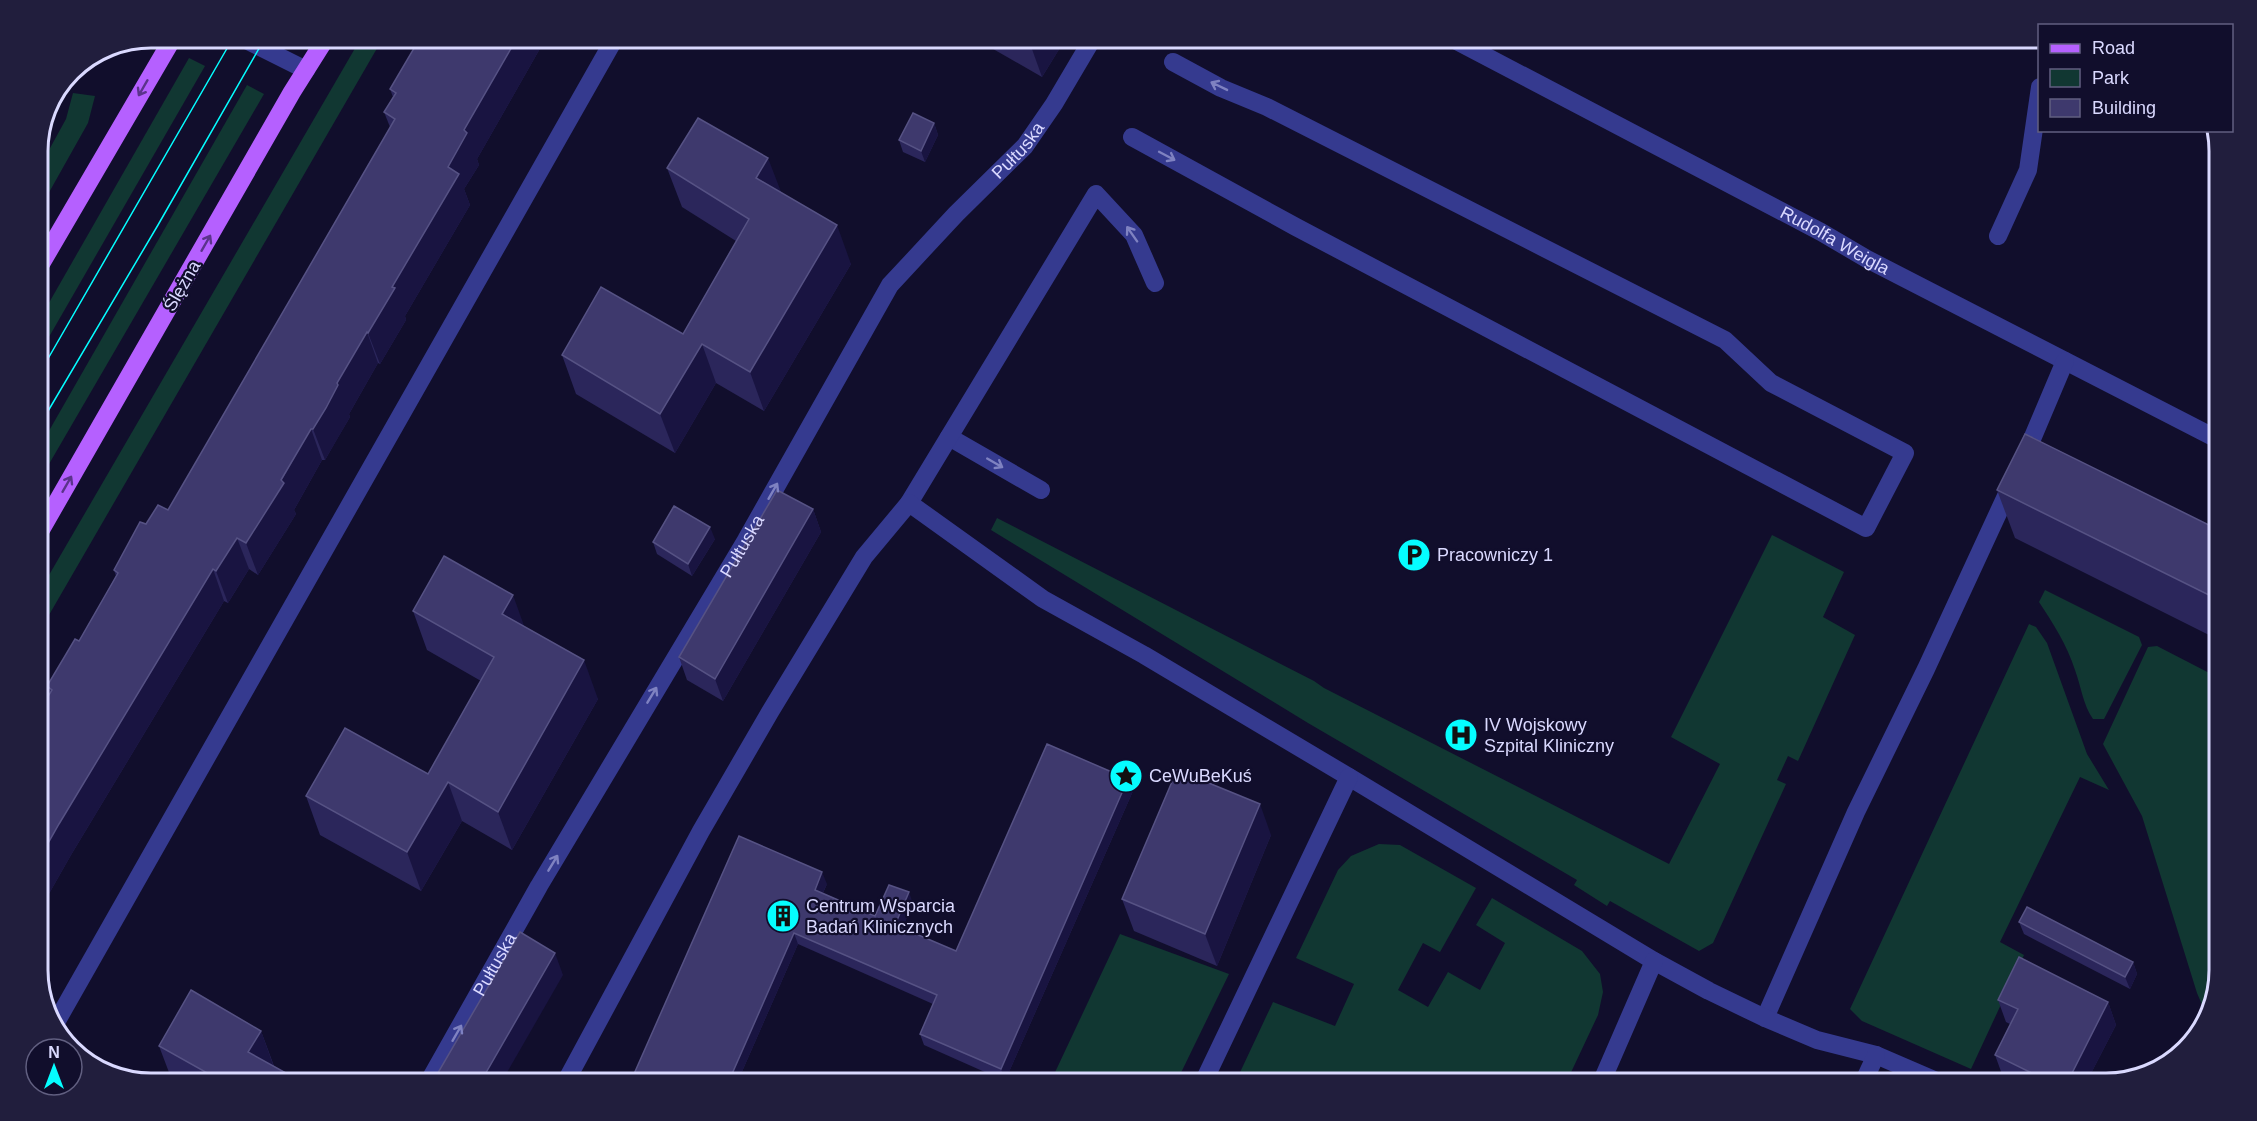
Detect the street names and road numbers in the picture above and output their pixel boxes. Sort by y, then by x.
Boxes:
street label: Pułtuska [988,118,1049,183]
street label: Rudolfa Weigla [1777,202,1894,279]
street label: Ślężna [159,256,205,315]
street label: Pułtuska [716,511,769,581]
street label: Pułtuska [469,929,521,1000]

